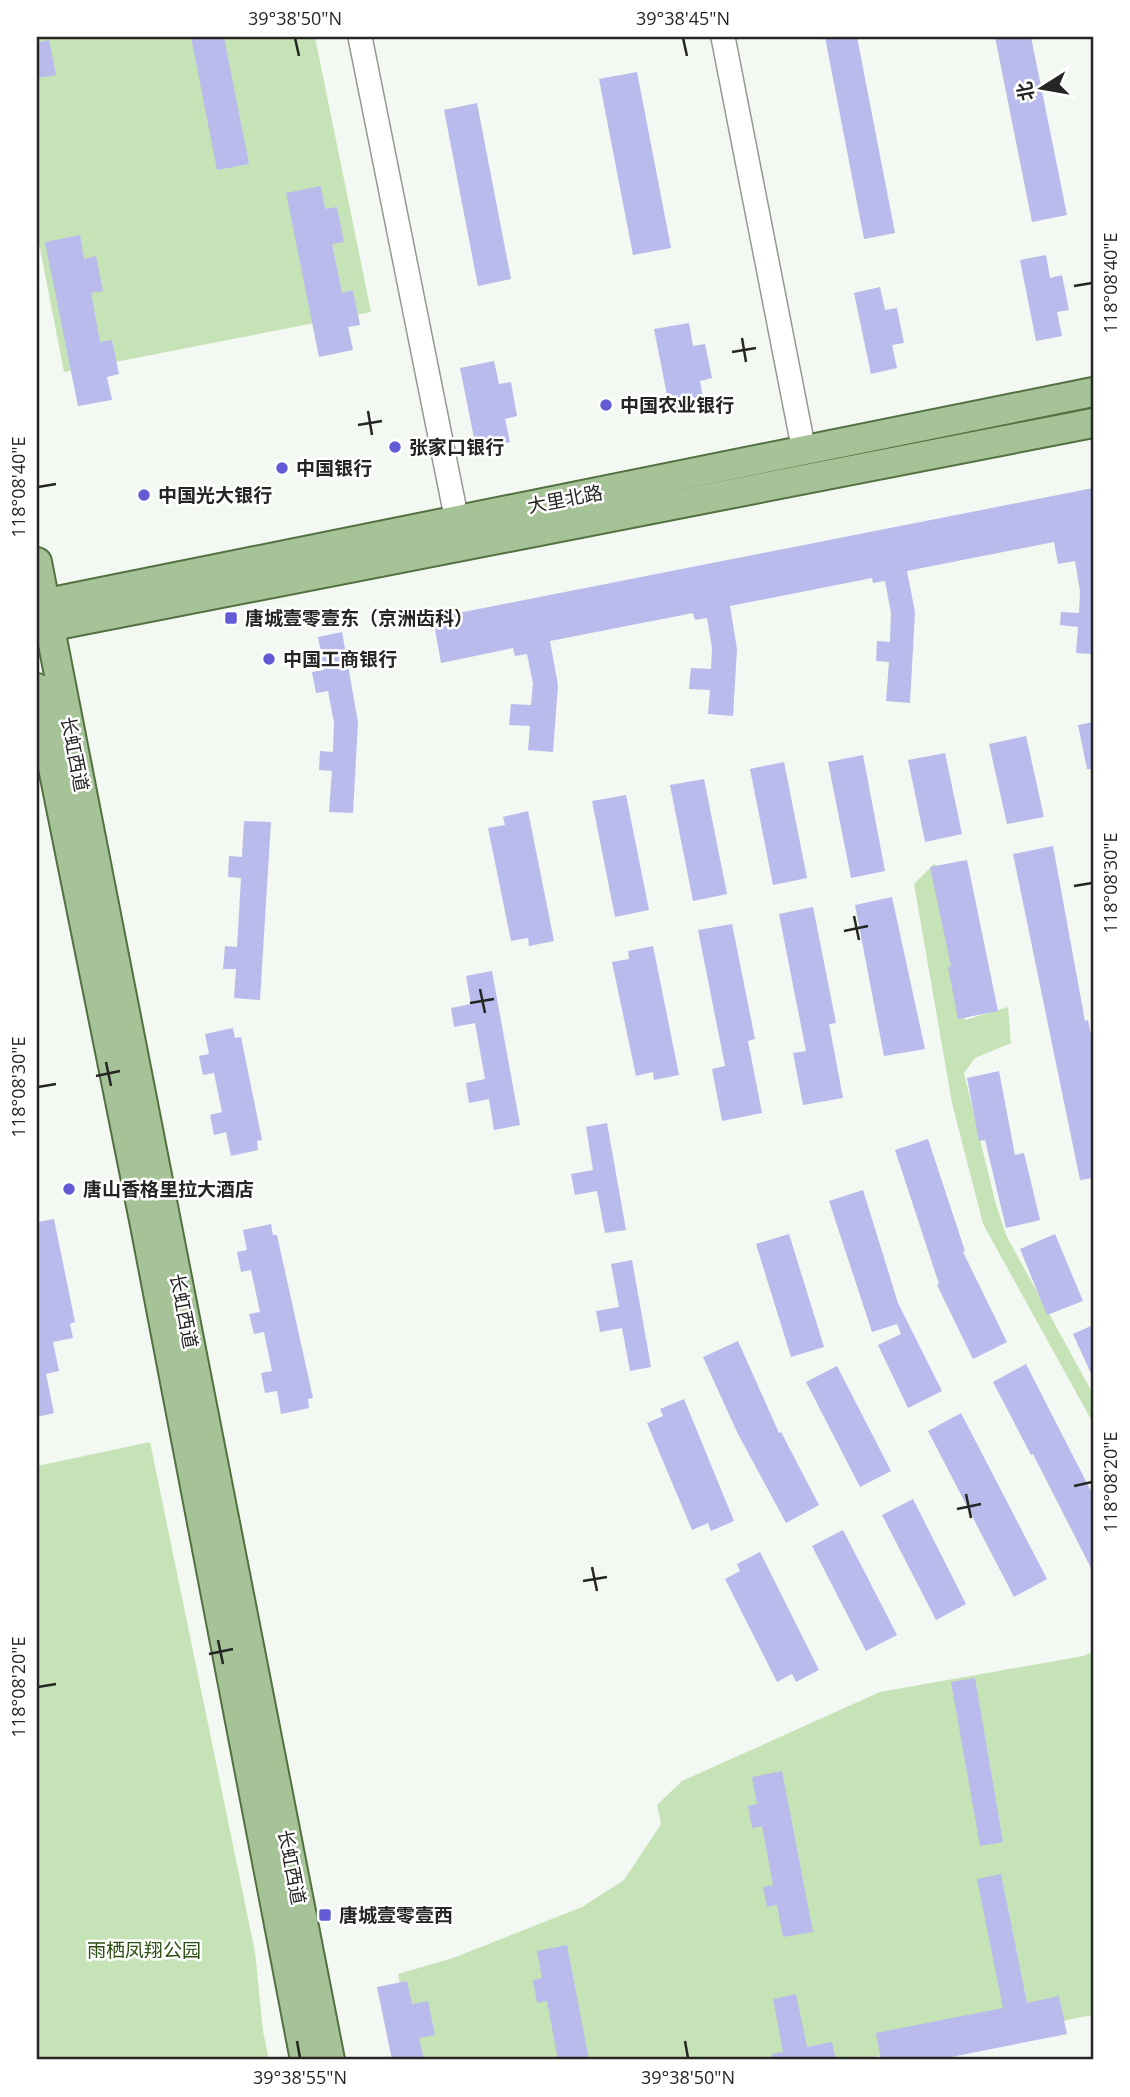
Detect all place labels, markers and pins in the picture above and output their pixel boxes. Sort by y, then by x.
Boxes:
place label: 中国农业银行 [620,392,734,418]
marker: 中国农业银行 [598,397,614,413]
place label: 张家口银行 [409,434,504,460]
marker: 张家口银行 [387,439,403,455]
place label: 中国银行 [296,455,372,481]
marker: 中国银行 [274,460,290,476]
place label: 中国光大银行 [158,482,272,508]
marker: 中国光大银行 [136,487,152,503]
place label: 唐城壹零壹东（京洲齿科） [245,605,473,631]
marker: 唐城壹零壹东（京洲齿科） [223,610,239,626]
place label: 中国工商银行 [283,646,397,672]
marker: 中国工商银行 [261,651,277,667]
place label: 唐山香格里拉大酒店 [83,1176,254,1202]
marker: 唐山香格里拉大酒店 [61,1181,77,1197]
place label: 唐城壹零壹西 [339,1902,453,1928]
marker: 唐城壹零壹西 [317,1907,333,1923]

